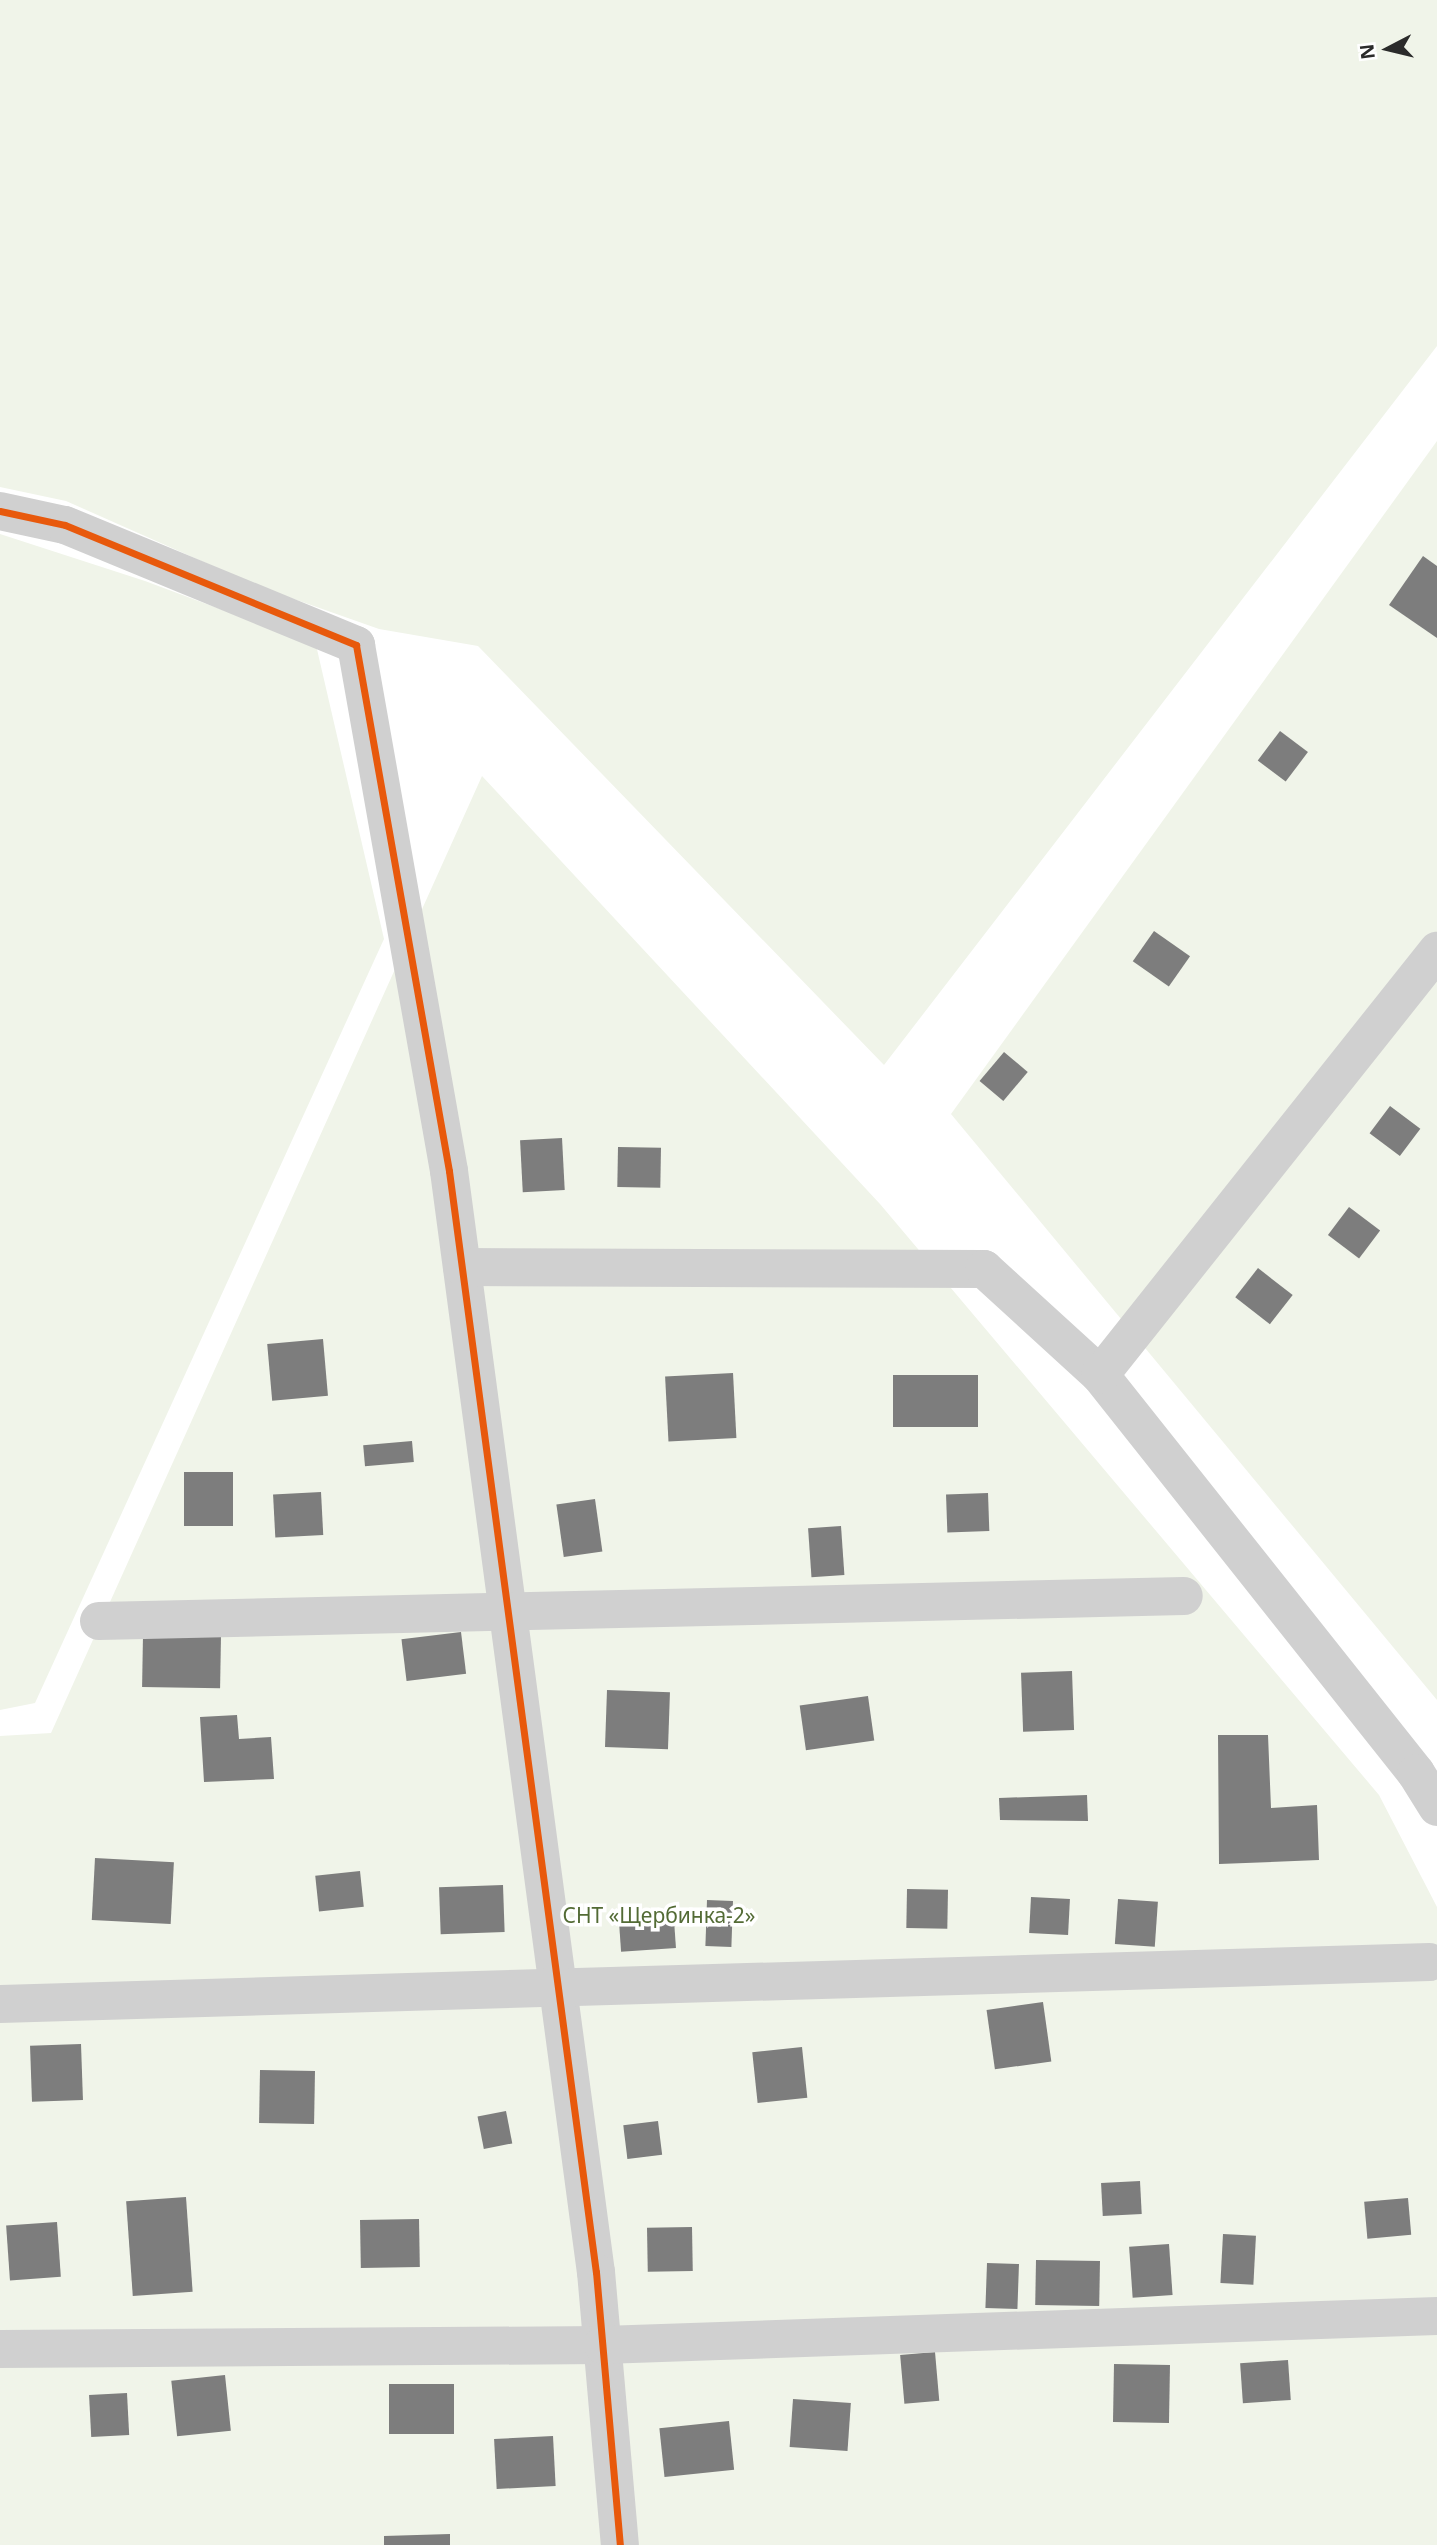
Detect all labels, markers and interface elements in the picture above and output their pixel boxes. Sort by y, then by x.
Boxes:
north arrow [1353,14,1423,84]
text: N [1353,42,1381,61]
park label: СНТ «Щербинка-2» [562,1902,756,1928]

